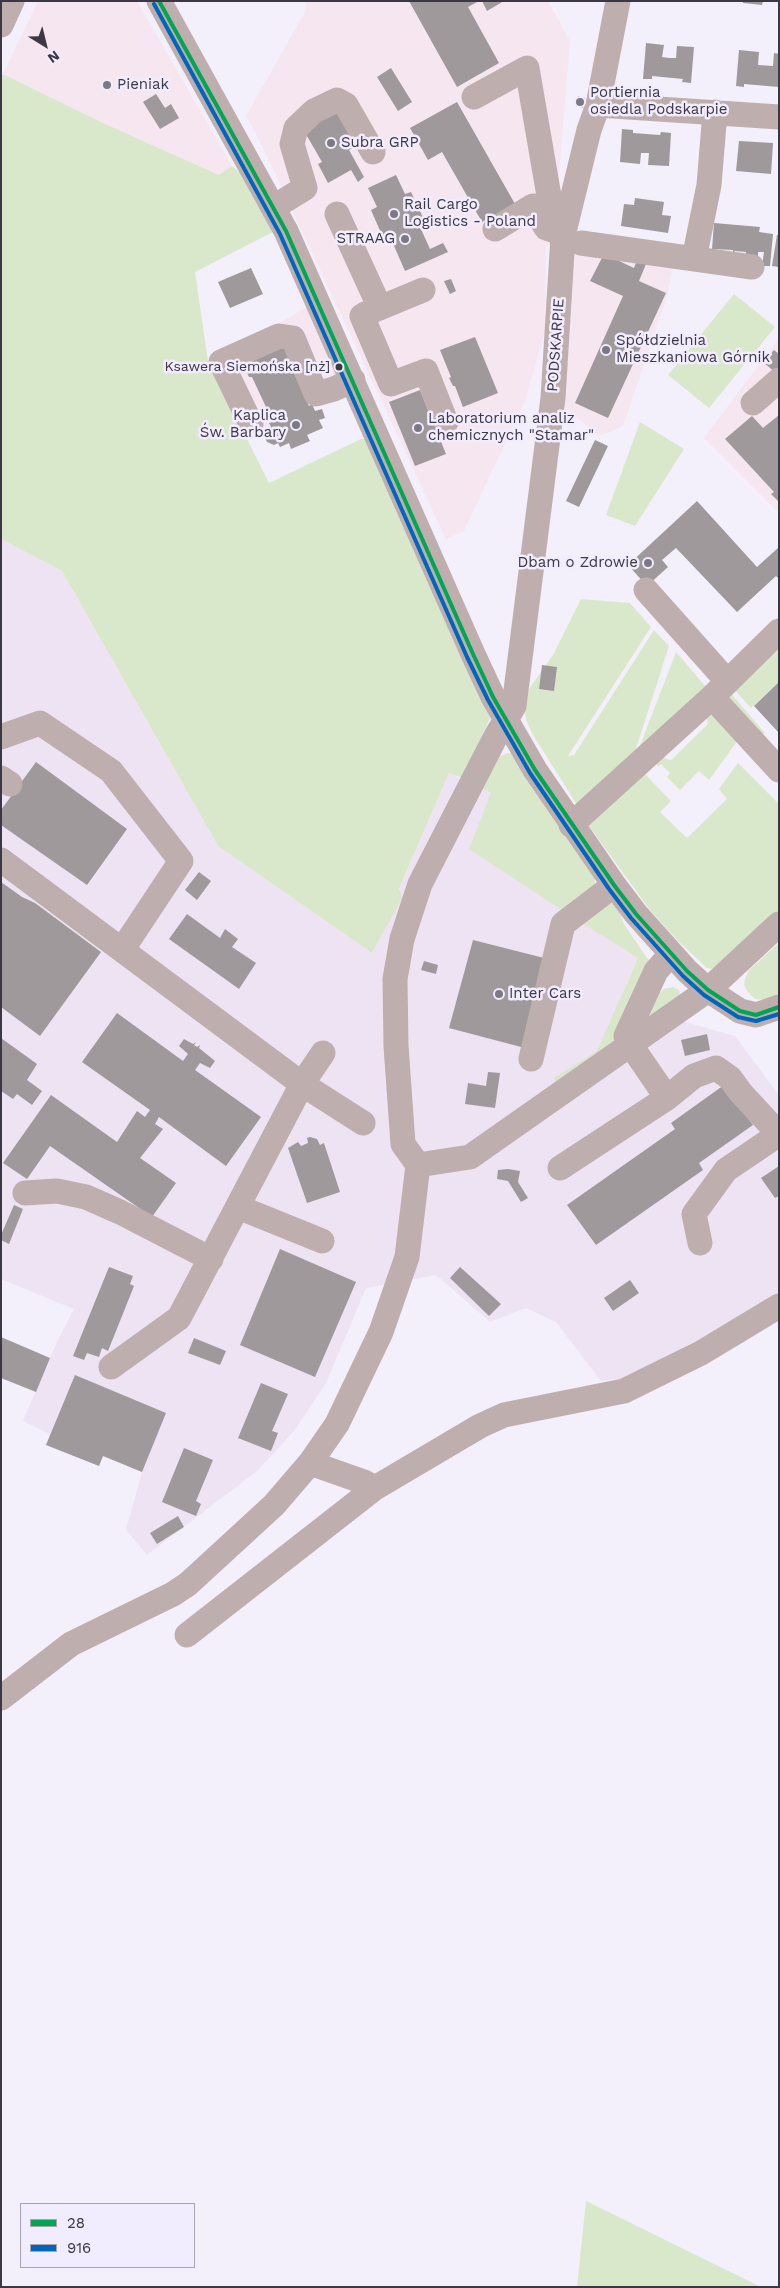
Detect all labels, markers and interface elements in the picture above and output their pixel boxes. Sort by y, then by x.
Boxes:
north arrow [20,20,70,70]
text: N [45,48,63,67]
place label: Pieniak [117,76,169,94]
marker: Pieniak [101,79,113,91]
place label: Portiernia osiedla Podskarpie [590,84,727,119]
marker: Portiernia osiedla Podskarpie [574,96,586,108]
place label: Subra GRP [341,134,419,152]
marker: Subra GRP [325,137,337,149]
place label: Rail Cargo Logistics - Poland [404,196,536,231]
marker: Rail Cargo Logistics - Poland [388,208,400,220]
place label: STRAAG [336,230,395,248]
marker: STRAAG [399,233,411,245]
street label: PODSKARPIE [544,298,568,392]
place label: Spółdzielnia Mieszkaniowa Górnik [616,332,770,367]
marker: Spółdzielnia Mieszkaniowa Górnik [600,344,612,356]
place label: Ksawera Siemońska [nż] [164,359,330,375]
marker: Ksawera Siemońska [nż] [334,362,344,372]
place label: Kaplica Św. Barbary [200,407,286,442]
place label: Laboratorium analiz chemicznych "Stamar" [428,410,594,445]
marker: Kaplica Św. Barbary [290,419,302,431]
marker: Laboratorium analiz chemicznych "Stamar" [412,422,424,434]
place label: Dbam o Zdrowie [518,554,638,572]
marker: Dbam o Zdrowie [642,557,654,569]
place label: Inter Cars [509,985,581,1003]
marker: Inter Cars [493,988,505,1000]
legend [20,2203,195,2268]
text: 28 [67,2214,85,2232]
text: 916 [67,2239,91,2257]

